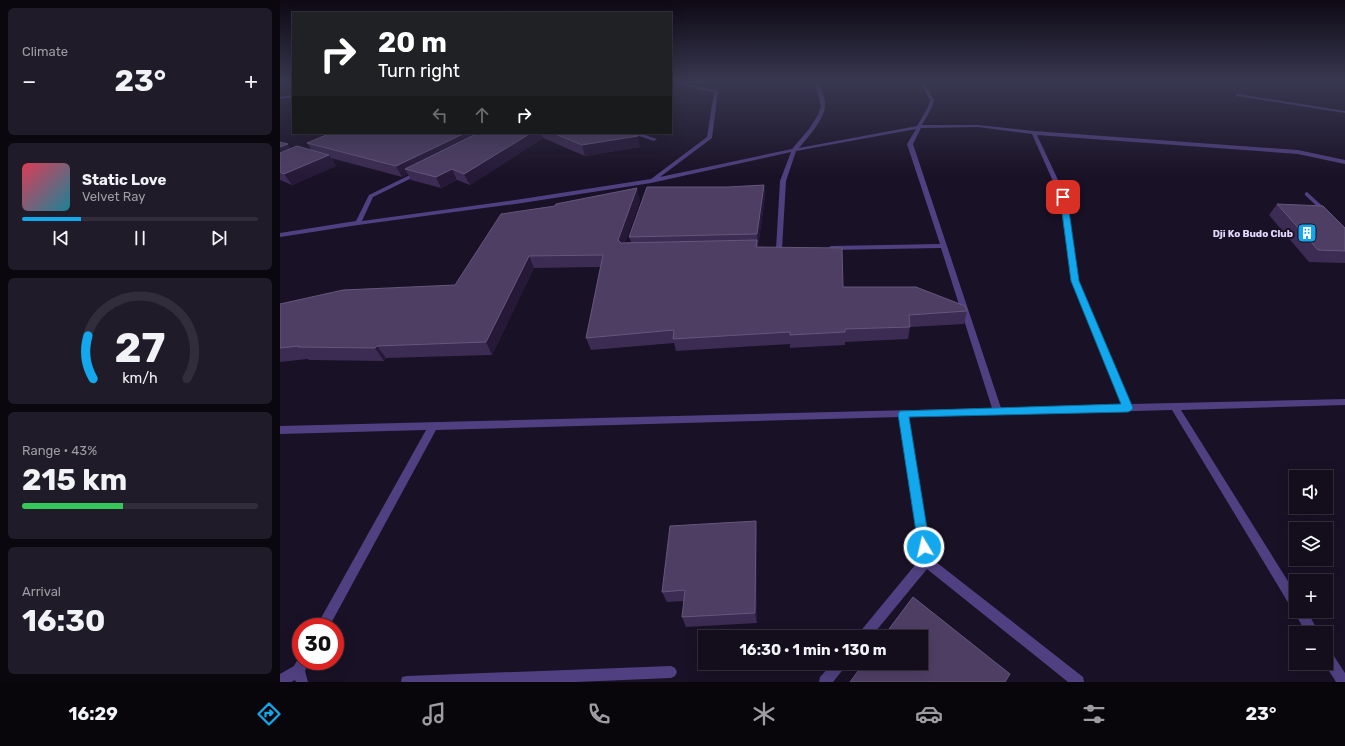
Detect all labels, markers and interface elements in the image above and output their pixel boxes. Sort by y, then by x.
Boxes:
text: 20 m [378,26,447,59]
icon: right [312,28,364,80]
text: Climate [22,44,68,59]
text: Turn right [378,60,460,82]
text: 23° [114,63,166,99]
text: − [22,68,36,95]
text: + [244,68,258,95]
icon: left [429,104,451,126]
icon: ahead [471,104,493,126]
icon: right [513,104,535,126]
text: Static Love [82,171,166,189]
pin [1046,180,1080,214]
icon: arrive [1052,186,1074,208]
text: Velvet Ray [82,189,145,204]
building icon: Dji Ko Budo Club [1296,222,1318,244]
icon: previous [50,227,72,249]
icon: pause [129,227,151,249]
icon: next [208,227,230,249]
place label: Dji Ko Budo Club [1213,228,1293,240]
text: 27 [115,323,165,372]
text: km/h [122,370,158,387]
text: Range · 43% [22,443,97,458]
text: 215 km [22,462,127,498]
map controls [1289,470,1333,670]
button: sound [1289,470,1333,514]
button: layers [1289,522,1333,566]
position arrow [903,526,945,568]
button: + [1289,574,1333,618]
text: Arrival [22,584,61,599]
text: 16:30 [22,603,105,639]
speed limit sign: 30 [292,618,344,670]
button: − [1289,626,1333,670]
text: 16:30 · 1 min · 130 m [739,641,887,659]
icon: directions [255,700,283,728]
icon: music [420,700,448,728]
icon: phone [585,700,613,728]
icon: climate [750,700,778,728]
icon: car [915,700,943,728]
icon: filters [1080,700,1108,728]
text: 16:29 [69,703,118,725]
text: 23° [1245,703,1276,725]

